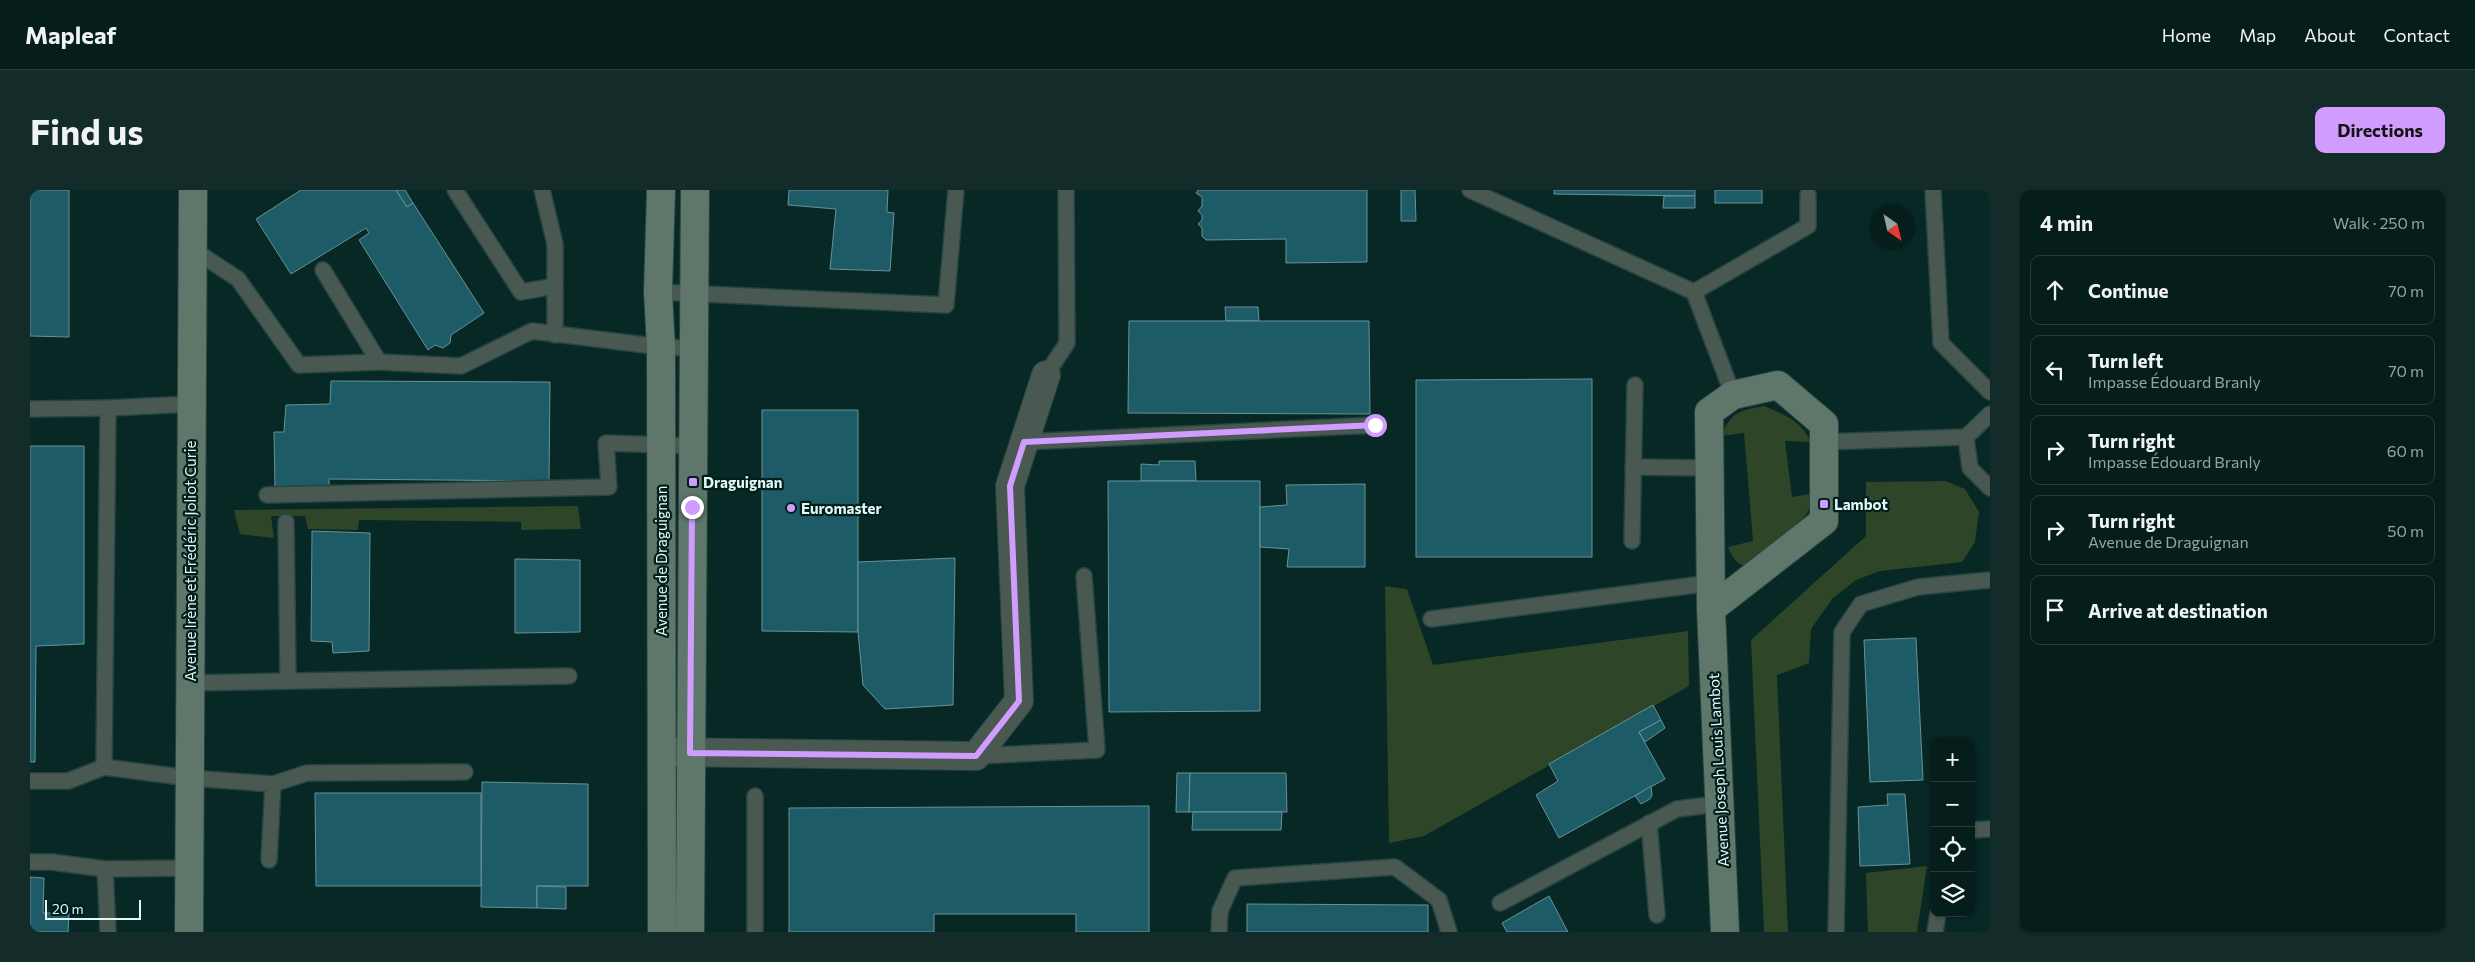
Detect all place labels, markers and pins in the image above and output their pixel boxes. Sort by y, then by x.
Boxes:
place label: Draguignan [703,473,782,491]
marker: Draguignan [687,476,699,488]
place label: Lambot [1834,495,1888,513]
marker: Lambot [1818,498,1830,510]
place label: Euromaster [801,499,882,517]
marker: Euromaster [785,502,797,514]

